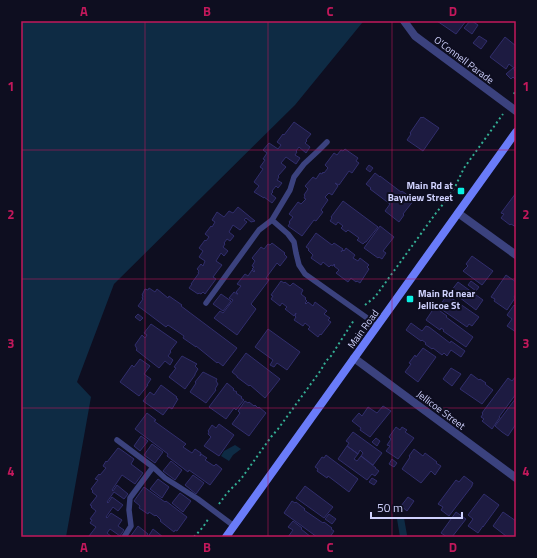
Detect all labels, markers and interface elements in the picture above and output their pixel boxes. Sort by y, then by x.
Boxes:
text: A [80,1,88,21]
text: B [203,1,211,21]
text: C [326,1,334,21]
text: D [449,1,457,21]
street label: O'Connell Parade [431,32,497,88]
text: 1 [7,76,15,96]
text: 1 [522,76,530,96]
place label: Main Rd at Bayview Street [388,178,453,205]
marker: Main Rd at Bayview Street [456,186,466,196]
text: 2 [7,204,15,224]
text: 2 [522,204,530,224]
place label: Main Rd near Jellicoe St [418,286,476,313]
marker: Main Rd near Jellicoe St [405,294,415,304]
street label: Main Road [344,306,382,352]
text: 3 [7,333,15,353]
text: 3 [522,333,530,353]
street label: Jellicoe Street [414,387,469,434]
text: 4 [7,461,15,481]
text: 4 [522,461,530,481]
scale bar [371,494,462,520]
text: 50 m [377,498,403,517]
text: A [80,537,88,557]
text: B [203,537,211,557]
text: C [326,537,334,557]
text: D [449,537,457,557]

